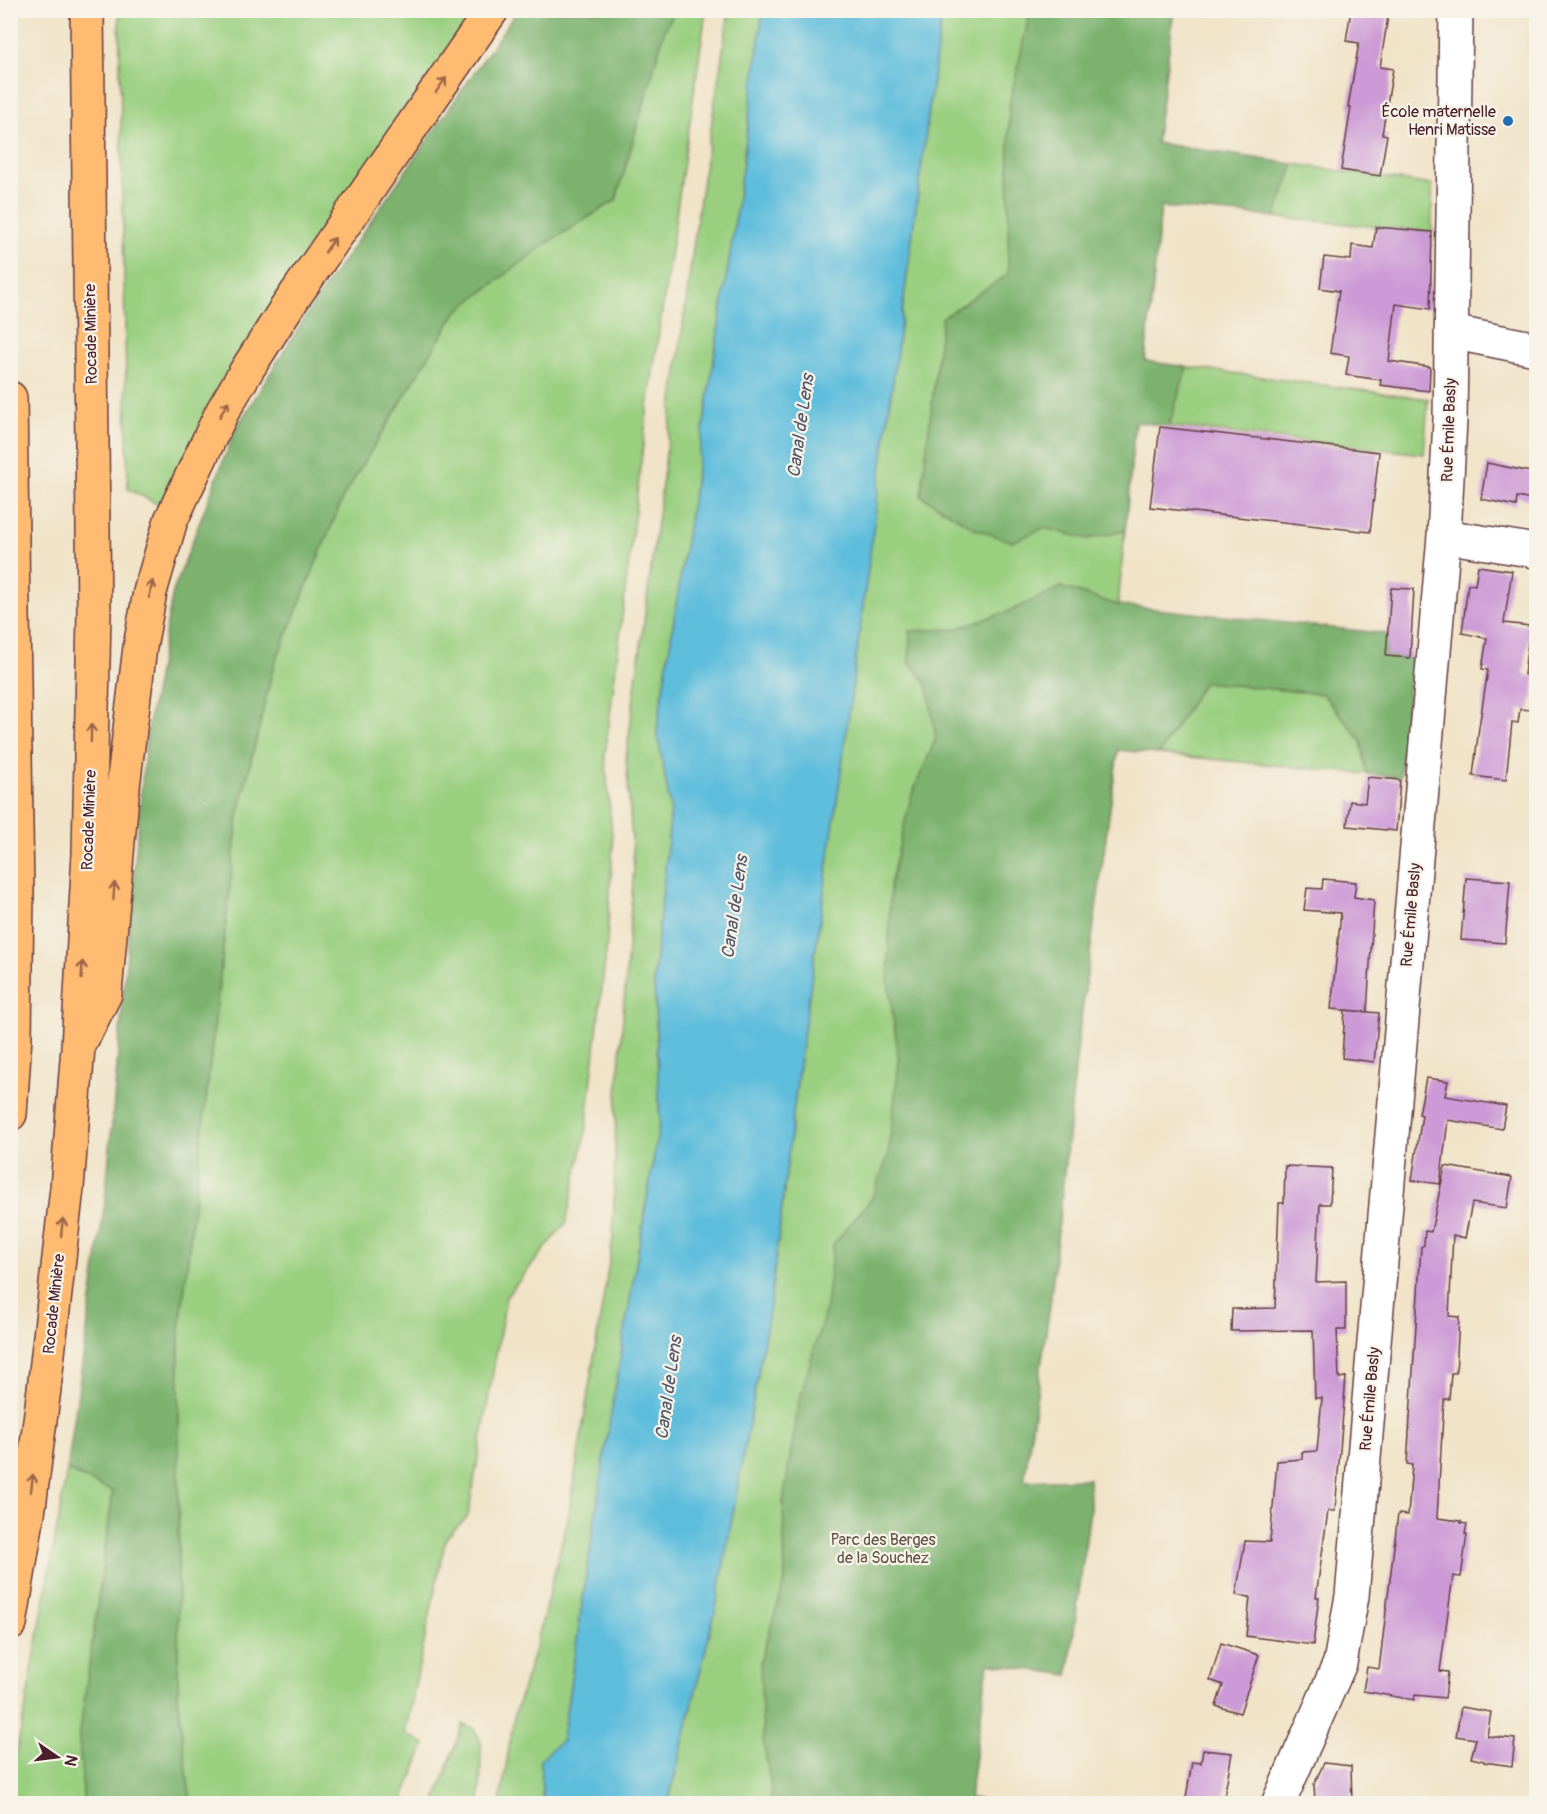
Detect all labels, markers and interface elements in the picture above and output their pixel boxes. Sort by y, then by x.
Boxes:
one-way arrow [435,77,447,93]
place label: École maternelle Henri Matisse [1381,102,1496,140]
marker: École maternelle Henri Matisse [1501,114,1515,128]
one-way arrow [324,238,336,254]
street label: Rocade Minière [80,283,102,385]
water label: Canal de Lens [782,371,820,479]
street label: Rue Émile Basly [1437,377,1461,482]
one-way arrow [219,401,231,418]
one-way arrow [146,580,158,599]
one-way arrow [86,724,97,744]
street label: Rocade Minière [77,769,101,871]
water label: Canal de Lens [716,852,754,960]
street label: Rue Émile Basly [1396,862,1426,968]
one-way arrow [109,881,120,901]
one-way arrow [77,960,88,980]
one-way arrow [57,1218,68,1238]
street label: Rocade Minière [39,1253,69,1355]
water label: Canal de Lens [650,1333,688,1441]
street label: Rue Émile Basly [1355,1346,1385,1452]
one-way arrow [26,1474,37,1494]
park label: Parc des Berges de la Souchez [830,1530,936,1568]
north arrow [27,1727,87,1787]
text: N [60,1753,82,1768]

